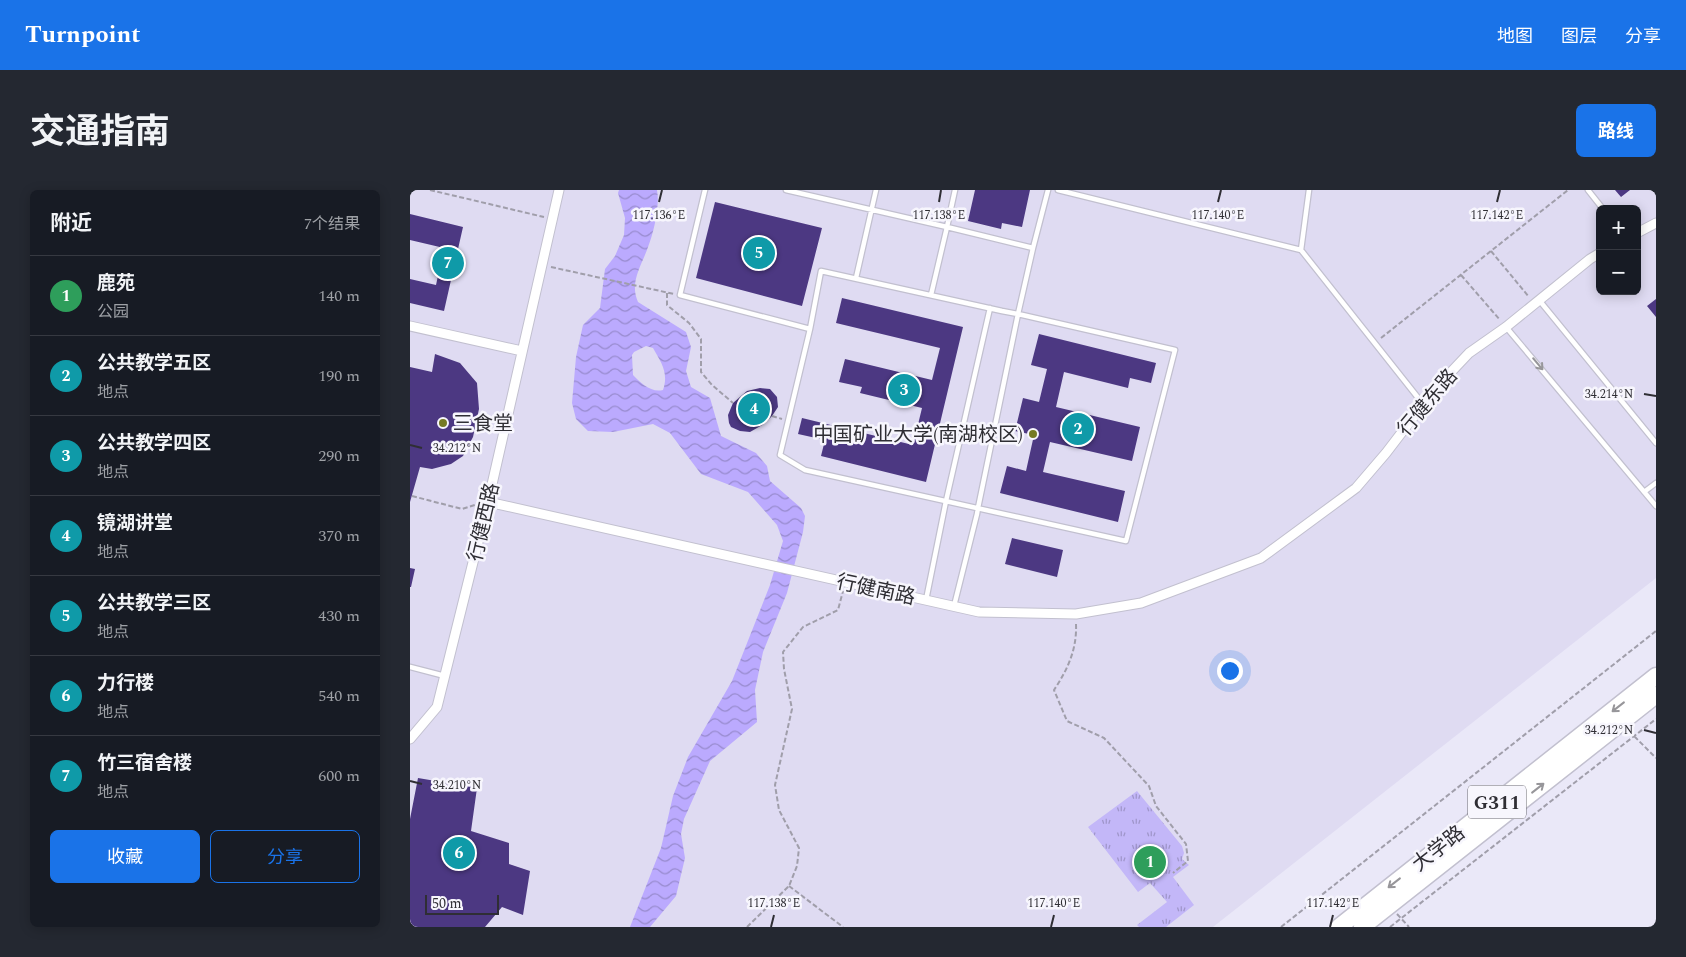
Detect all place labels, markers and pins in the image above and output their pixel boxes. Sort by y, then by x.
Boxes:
pin: 5 [743,234,775,272]
pin: 7 [432,244,464,282]
pin: 3 [888,371,920,409]
pin: 4 [738,390,770,428]
place label: 三食堂 [453,409,513,439]
pin: 2 [1062,410,1094,448]
marker: 三食堂 [437,417,449,429]
place label: 中国矿业大学(南湖校区) [813,420,1023,450]
marker: 中国矿业大学(南湖校区) [1027,428,1039,440]
pin: 6 [443,834,475,872]
pin: 1 [1134,843,1166,881]

